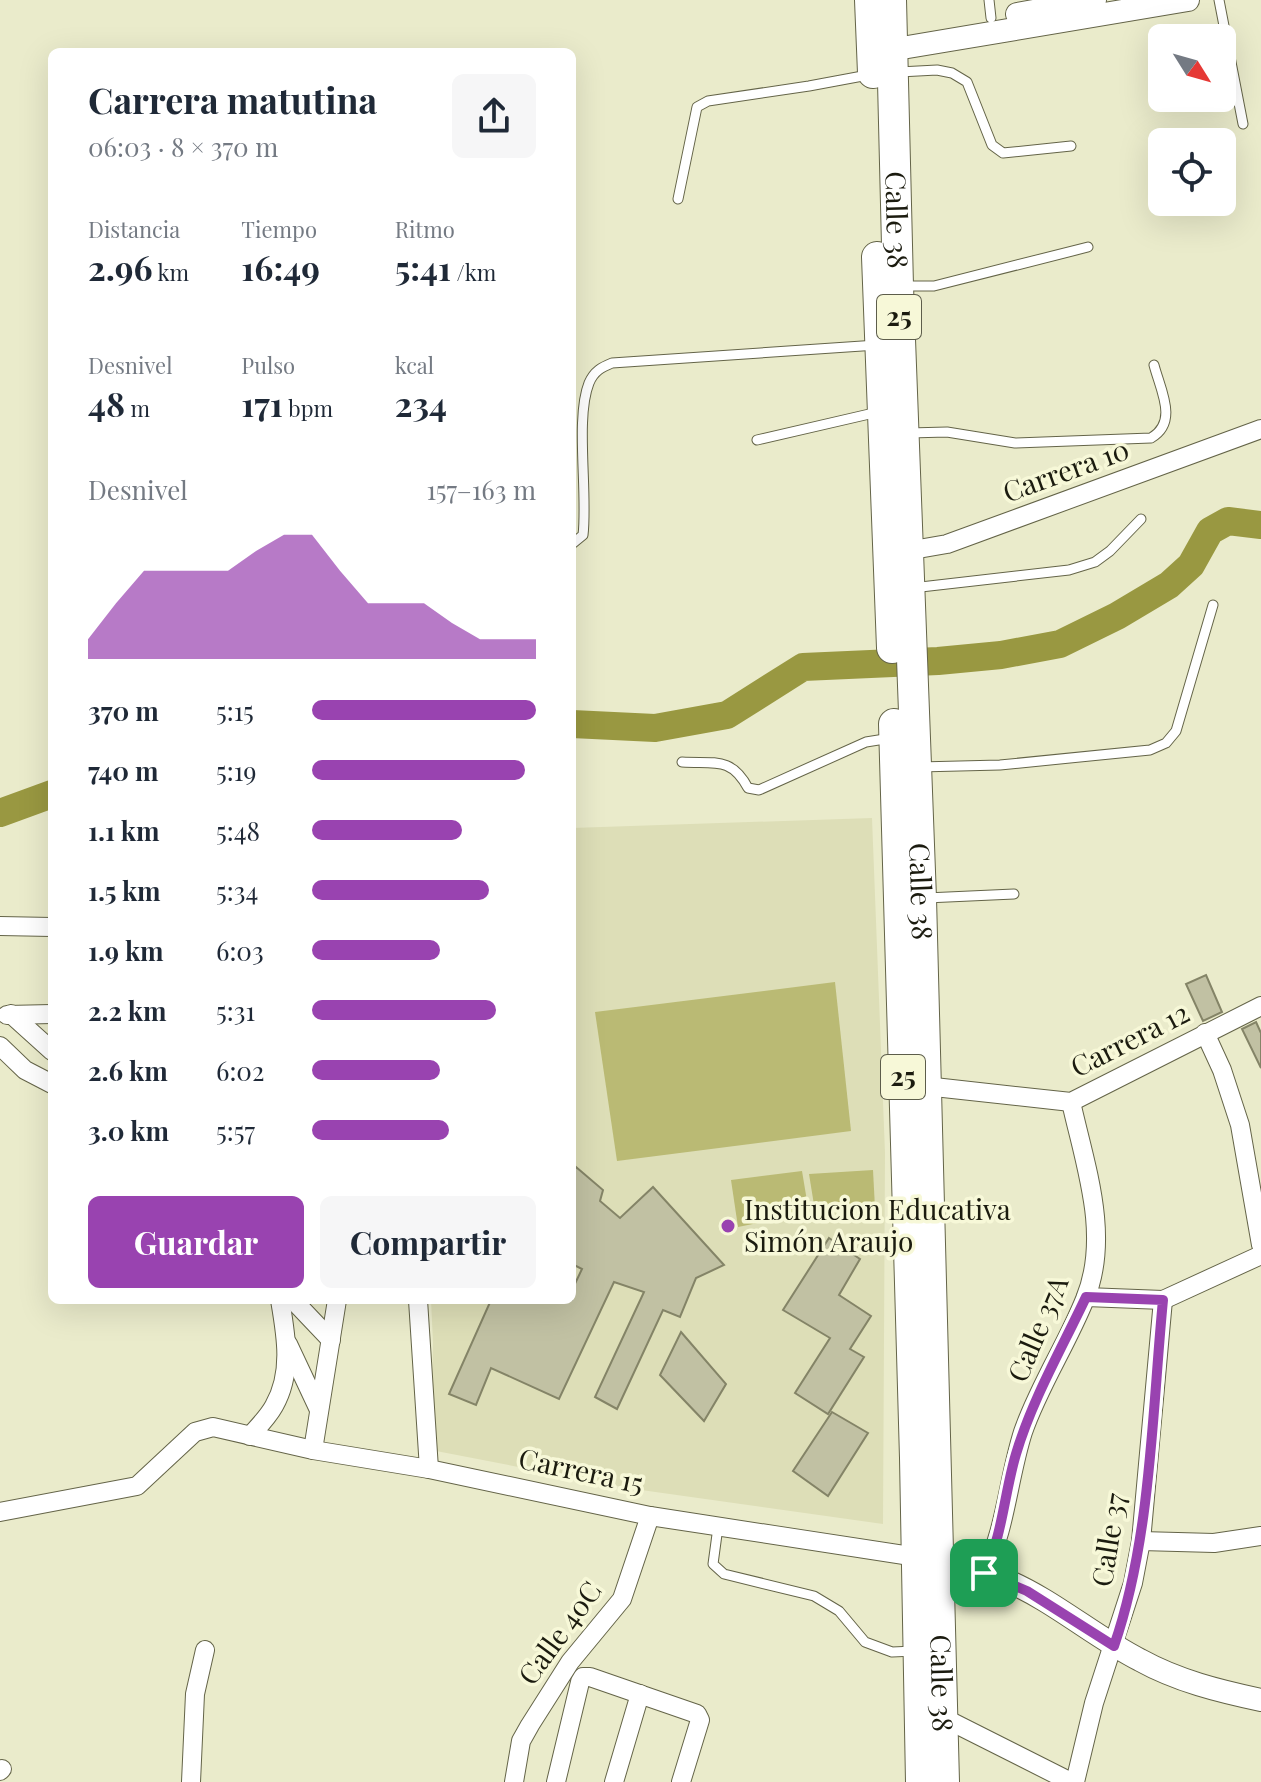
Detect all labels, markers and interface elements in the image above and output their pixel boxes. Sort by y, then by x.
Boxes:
north arrow [1148,24,1236,112]
map controls [1148,24,1236,216]
button: share [452,74,536,158]
text: Carrera matutina [88,75,377,123]
button: locate [1148,128,1236,216]
text: 06:03 · 8 × 370 m [88,129,278,164]
street label: Calle 38 [878,171,918,269]
text: Distancia [88,214,180,244]
text: Tiempo [241,214,317,244]
text: Ritmo [395,214,455,244]
text: 2.96 [88,244,153,290]
text: 16:49 [241,244,320,290]
text: 5:41 [395,244,451,290]
text: km [153,257,189,287]
text: /km [451,257,496,287]
road number: 25 [877,295,921,339]
text: Desnivel [88,350,172,380]
text: Pulso [241,350,295,380]
text: kcal [395,350,434,380]
text: 48 [88,380,125,426]
text: 171 [241,380,283,426]
text: 234 [395,380,447,426]
text: m [125,393,150,423]
text: bpm [283,393,333,423]
street label: Carrera 10 [997,430,1134,510]
text: Desnivel [88,472,188,507]
text: 157–163 m [426,472,536,507]
text: 370 m [88,693,159,728]
text: 5:15 [216,693,254,728]
text: 740 m [88,753,159,788]
text: 5:19 [216,753,257,788]
text: 1.1 km [88,813,159,848]
text: 5:48 [216,813,260,848]
street label: Calle 38 [902,842,942,941]
text: 1.5 km [88,873,161,908]
text: 5:34 [216,873,258,908]
text: 1.9 km [88,933,164,968]
text: 6:03 [216,933,264,968]
text: 2.2 km [88,993,166,1028]
text: 5:31 [216,993,255,1028]
street label: Carrera 12 [1064,993,1195,1084]
text: 2.6 km [88,1053,168,1088]
text: 6:02 [216,1053,264,1088]
road number: 25 [881,1055,925,1099]
text: 3.0 km [88,1113,169,1148]
text: 5:57 [216,1113,255,1148]
place label: Institucion Educativa Simón Araujo [744,1190,1011,1259]
button: Guardar [88,1196,304,1288]
button: Compartir [320,1196,536,1288]
marker: Institucion Educativa Simón Araujo [719,1217,737,1235]
street label: Calle 37A [998,1269,1076,1387]
street label: Carrera 15 [516,1438,647,1501]
street label: Calle 37 [1082,1490,1133,1589]
pin [950,1539,1018,1607]
icon: arrive [962,1551,1006,1595]
street label: Calle 40C [509,1573,609,1691]
street label: Calle 38 [923,1634,963,1732]

